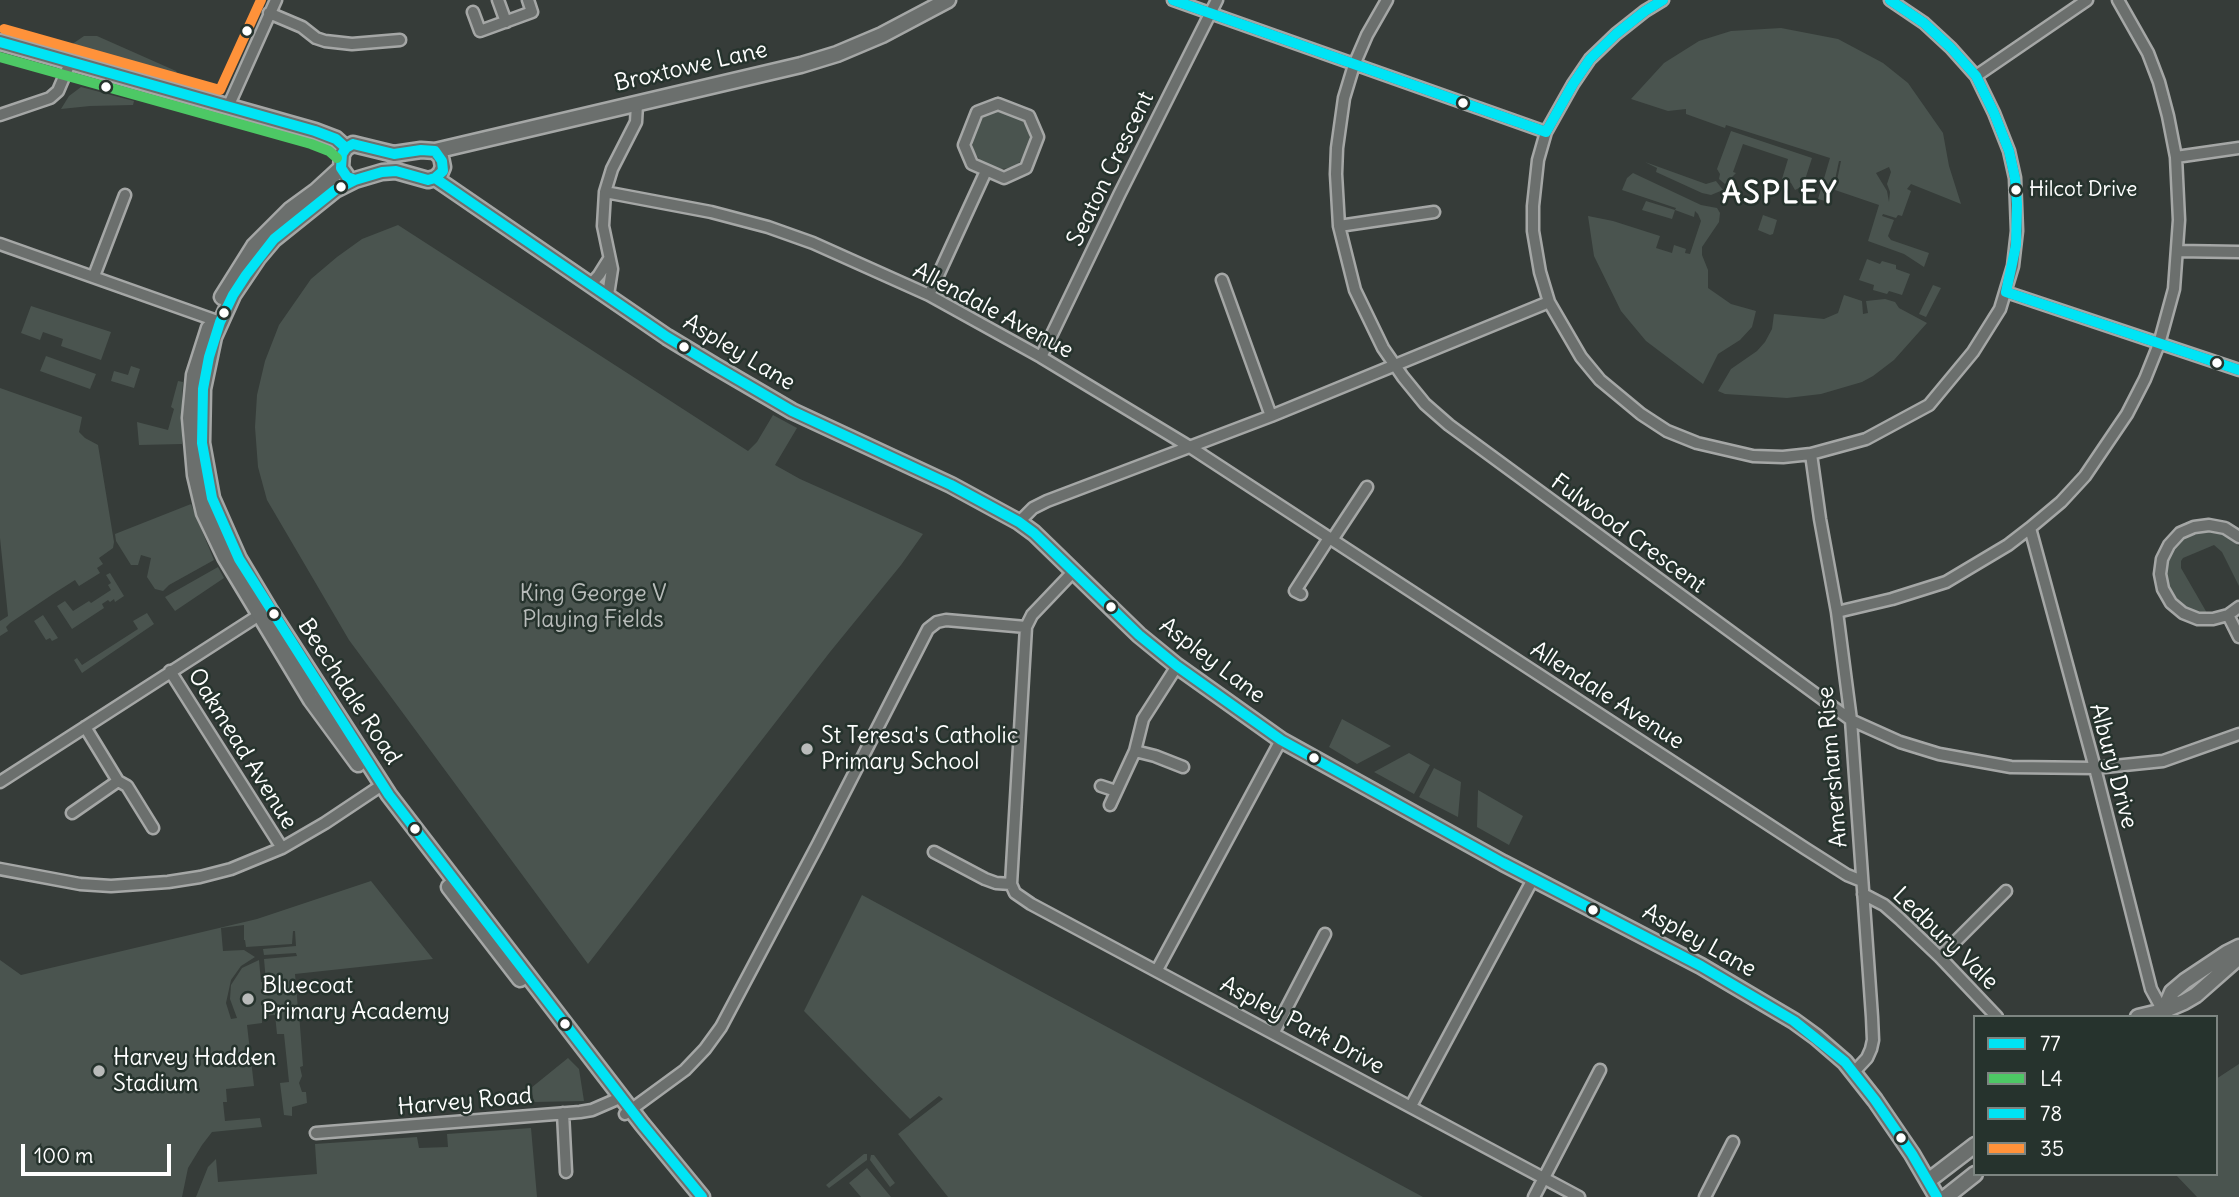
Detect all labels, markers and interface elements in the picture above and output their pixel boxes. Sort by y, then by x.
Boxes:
unlabelled marker [240,24,254,38]
street label: Broxtowe Lane [612,36,770,98]
unlabelled marker [99,80,113,94]
street label: Seaton Crescent [1062,87,1160,251]
unlabelled marker [1456,96,1470,110]
district label: ASPLEY [1722,176,1838,212]
place label: Hilcot Drive [2029,177,2137,203]
unlabelled marker [334,180,348,194]
marker: Hilcot Drive [2009,183,2023,197]
street label: Allendale Avenue [908,257,1078,365]
unlabelled marker [217,306,231,320]
street label: Aspley Lane [678,309,800,397]
unlabelled marker [677,340,691,354]
unlabelled marker [2210,356,2224,370]
street label: Fulwood Crescent [1545,469,1711,599]
park label: King George V Playing Fields [519,580,667,634]
unlabelled marker [1104,600,1118,614]
unlabelled marker [267,607,281,621]
street label: Aspley Lane [1154,612,1270,710]
street label: Beechdale Road [292,614,406,770]
street label: Allendale Avenue [1525,636,1689,756]
street label: Oakmead Avenue [181,664,303,834]
street label: Amersham Rise [1812,685,1854,849]
street label: Albury Drive [2083,700,2143,832]
place label: St Teresa's Catholic Primary School [821,722,1018,776]
marker: St Teresa's Catholic Primary School [799,741,815,757]
unlabelled marker [1307,751,1321,765]
unlabelled marker [408,822,422,836]
street label: Ledbury Vale [1887,882,2003,996]
street label: Aspley Lane [1637,898,1761,984]
unlabelled marker [1586,903,1600,917]
street label: Aspley Park Drive [1215,971,1389,1081]
place label: Bluecoat Primary Academy [262,972,450,1026]
marker: Bluecoat Primary Academy [240,991,256,1007]
legend [1973,1015,2218,1176]
unlabelled marker [558,1017,572,1031]
text: 77 [2040,1030,2061,1057]
place label: Harvey Hadden Stadium [113,1044,276,1098]
marker: Harvey Hadden Stadium [91,1063,107,1079]
text: L4 [2040,1065,2063,1092]
street label: Harvey Road [397,1082,533,1122]
text: 78 [2040,1100,2062,1127]
scale bar [24,1130,175,1174]
unlabelled marker [1894,1131,1908,1145]
text: 35 [2040,1135,2064,1162]
text: 100 m [34,1142,93,1169]

